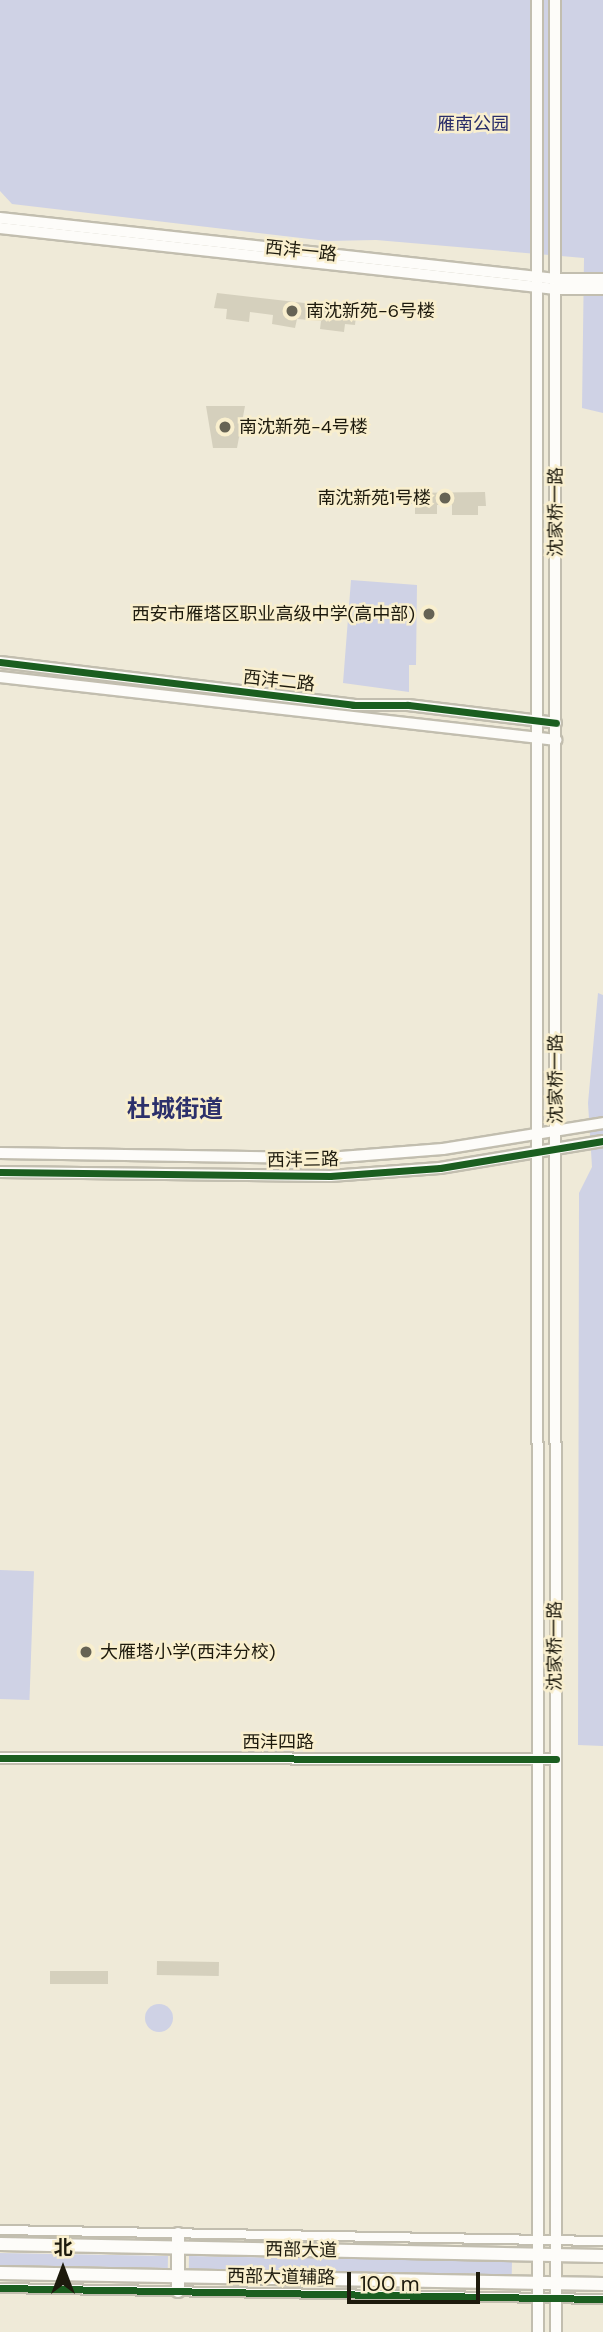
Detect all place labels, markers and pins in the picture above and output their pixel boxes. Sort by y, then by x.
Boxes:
place label: 南沈新苑-6号楼 [306,300,435,322]
marker: 南沈新苑-6号楼 [284,303,300,319]
place label: 南沈新苑-4号楼 [239,416,368,438]
marker: 南沈新苑-4号楼 [217,419,233,435]
place label: 南沈新苑1号楼 [317,487,431,509]
marker: 南沈新苑1号楼 [437,490,453,506]
place label: 西安市雁塔区职业高级中学(高中部) [132,603,415,625]
marker: 西安市雁塔区职业高级中学(高中部) [421,606,437,622]
place label: 大雁塔小学(西沣分校) [100,1641,275,1663]
marker: 大雁塔小学(西沣分校) [78,1644,94,1660]

